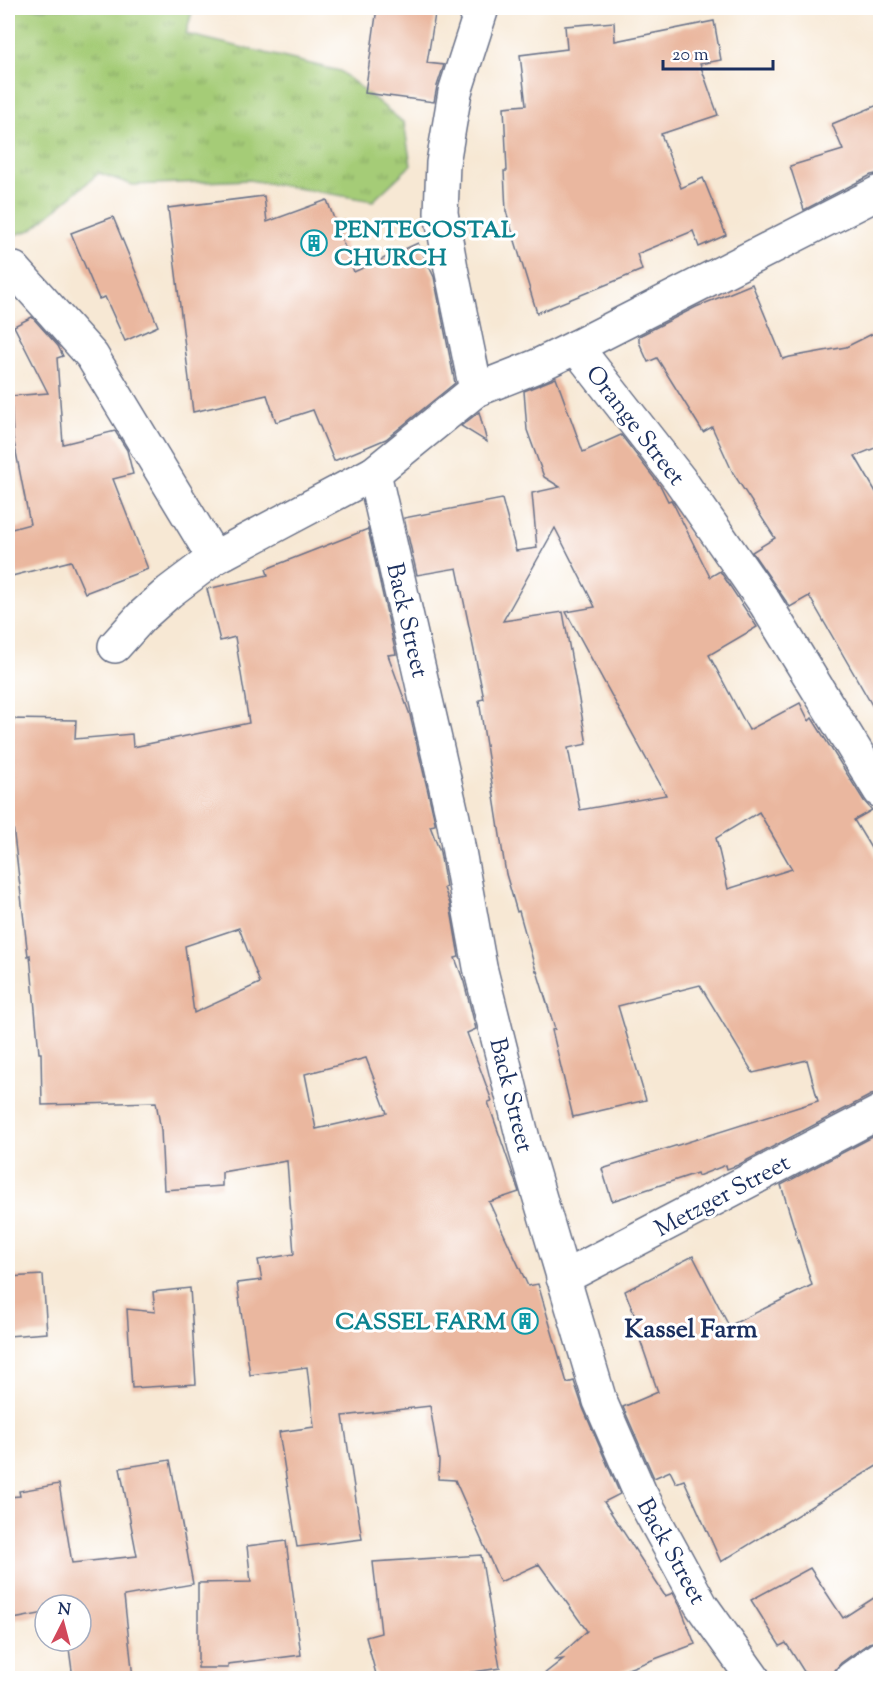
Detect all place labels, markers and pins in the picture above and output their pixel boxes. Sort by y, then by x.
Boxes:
place label: PENTECOSTAL CHURCH [334,214,516,276]
building icon: PENTECOSTAL CHURCH [299,228,329,258]
place label: CASSEL FARM [335,1306,507,1340]
building icon: CASSEL FARM [510,1306,540,1336]

